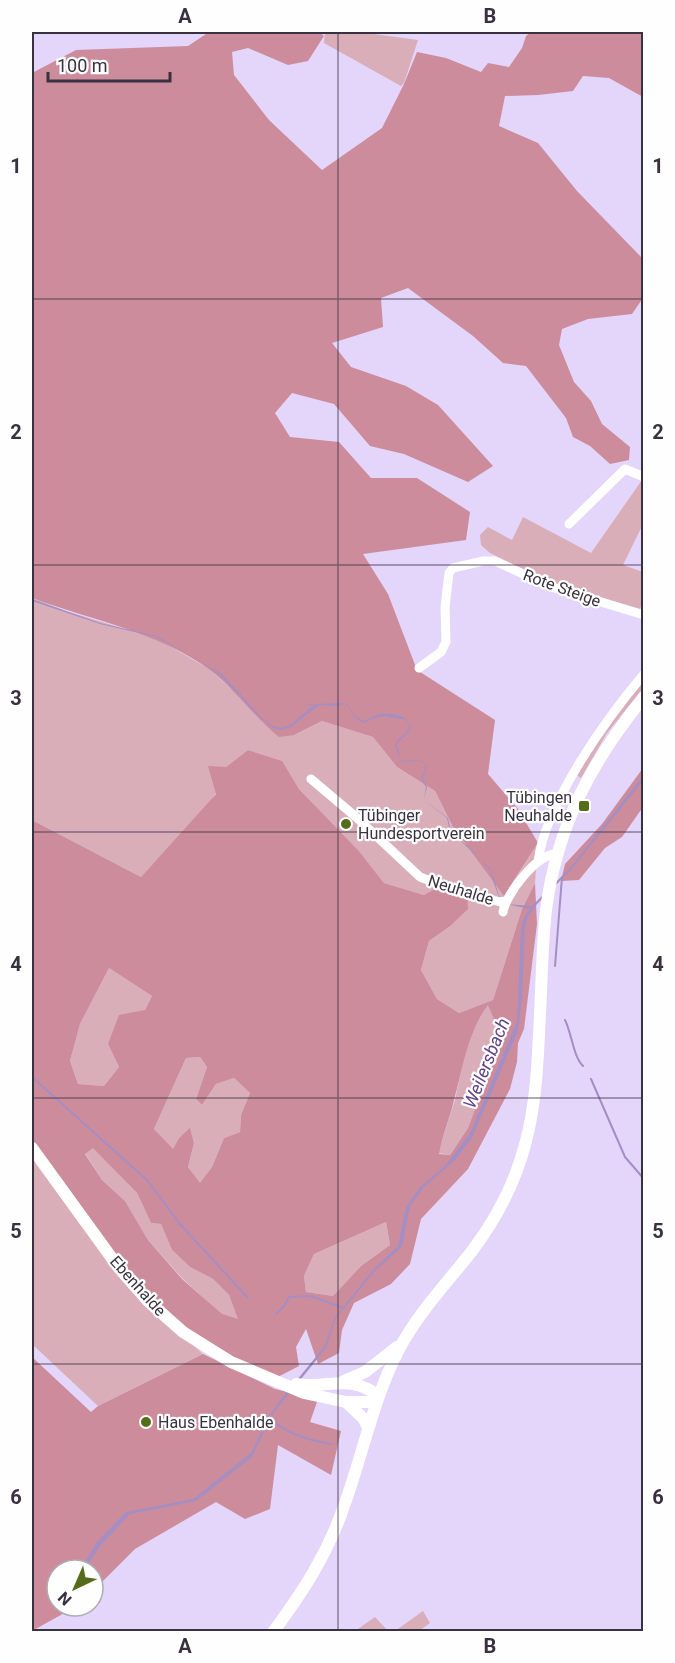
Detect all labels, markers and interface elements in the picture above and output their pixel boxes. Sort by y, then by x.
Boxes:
text: A [178,4,192,28]
text: B [484,4,496,28]
scale bar [48,45,170,83]
text: 100 m [57,55,108,76]
text: 1 [10,154,22,178]
text: 1 [652,154,664,178]
text: 2 [10,420,22,444]
text: 2 [652,420,664,444]
street label: Rote Steige [521,565,603,611]
text: 3 [10,686,22,710]
text: 3 [652,686,664,710]
place label: Tübingen Neuhalde [504,788,572,825]
marker: Tübingen Neuhalde [577,799,591,813]
place label: Tübinger Hundesportverein [358,806,485,843]
marker: Tübinger Hundesportverein [339,817,353,831]
street label: Neuhalde [426,871,496,909]
text: 4 [10,952,22,976]
text: 4 [652,952,664,976]
water label: Weilersbach [458,1015,514,1111]
text: 5 [10,1219,22,1243]
text: 5 [652,1219,664,1243]
street label: Ebenhalde [106,1252,170,1320]
place label: Haus Ebenhalde [158,1413,273,1432]
marker: Haus Ebenhalde [139,1415,153,1429]
text: 6 [10,1485,22,1509]
text: 6 [652,1485,664,1509]
north arrow [45,1558,105,1618]
text: N [54,1588,76,1609]
text: A [178,1634,192,1658]
text: B [484,1634,496,1658]

